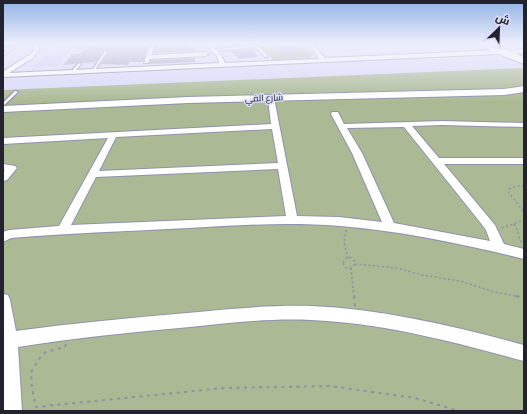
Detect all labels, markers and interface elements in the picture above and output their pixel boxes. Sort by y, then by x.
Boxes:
north arrow [479,8,519,48]
text: ش [494,9,513,28]
street label: شارع الفي [245,90,283,106]

